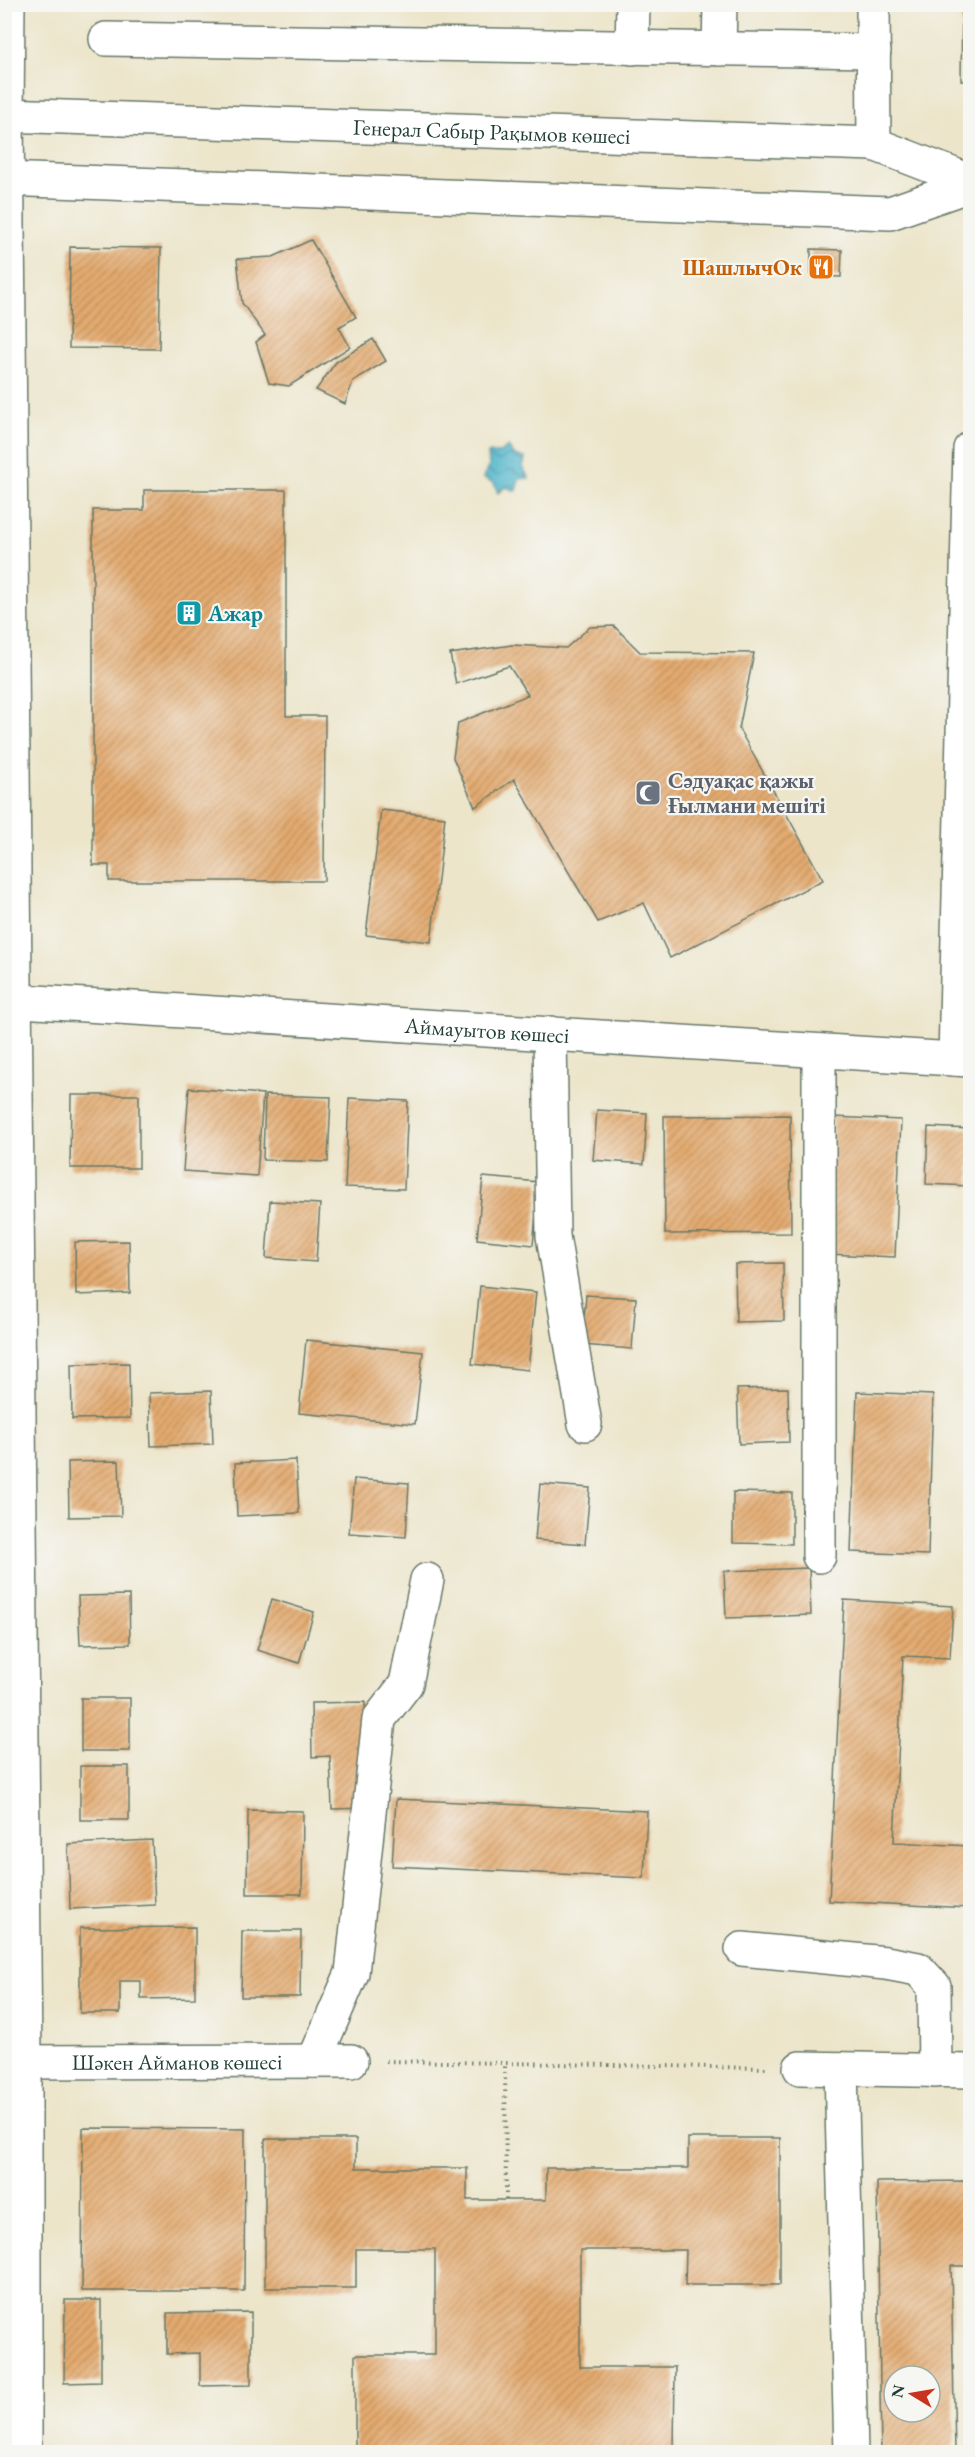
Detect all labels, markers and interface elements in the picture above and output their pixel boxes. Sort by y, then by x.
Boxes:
street label: Генерал Сабыр Рақымов көшесі [352,112,631,150]
restaurant icon: ШашлычОк [806,252,836,282]
place label: ШашлычОк [682,253,803,282]
building icon: Ажар [174,598,204,628]
place label: Ажар [207,599,263,628]
place label: Сәдуақас қажы Ғылмани мешіті [668,766,826,820]
mosque icon: Сәдуақас қажы Ғылмани мешіті [633,778,663,808]
street label: Аймауытов көшесі [403,1010,570,1050]
street label: Шәкен Айманов көшесі [72,2047,282,2076]
north arrow [882,2364,942,2424]
text: N [886,2383,909,2400]

